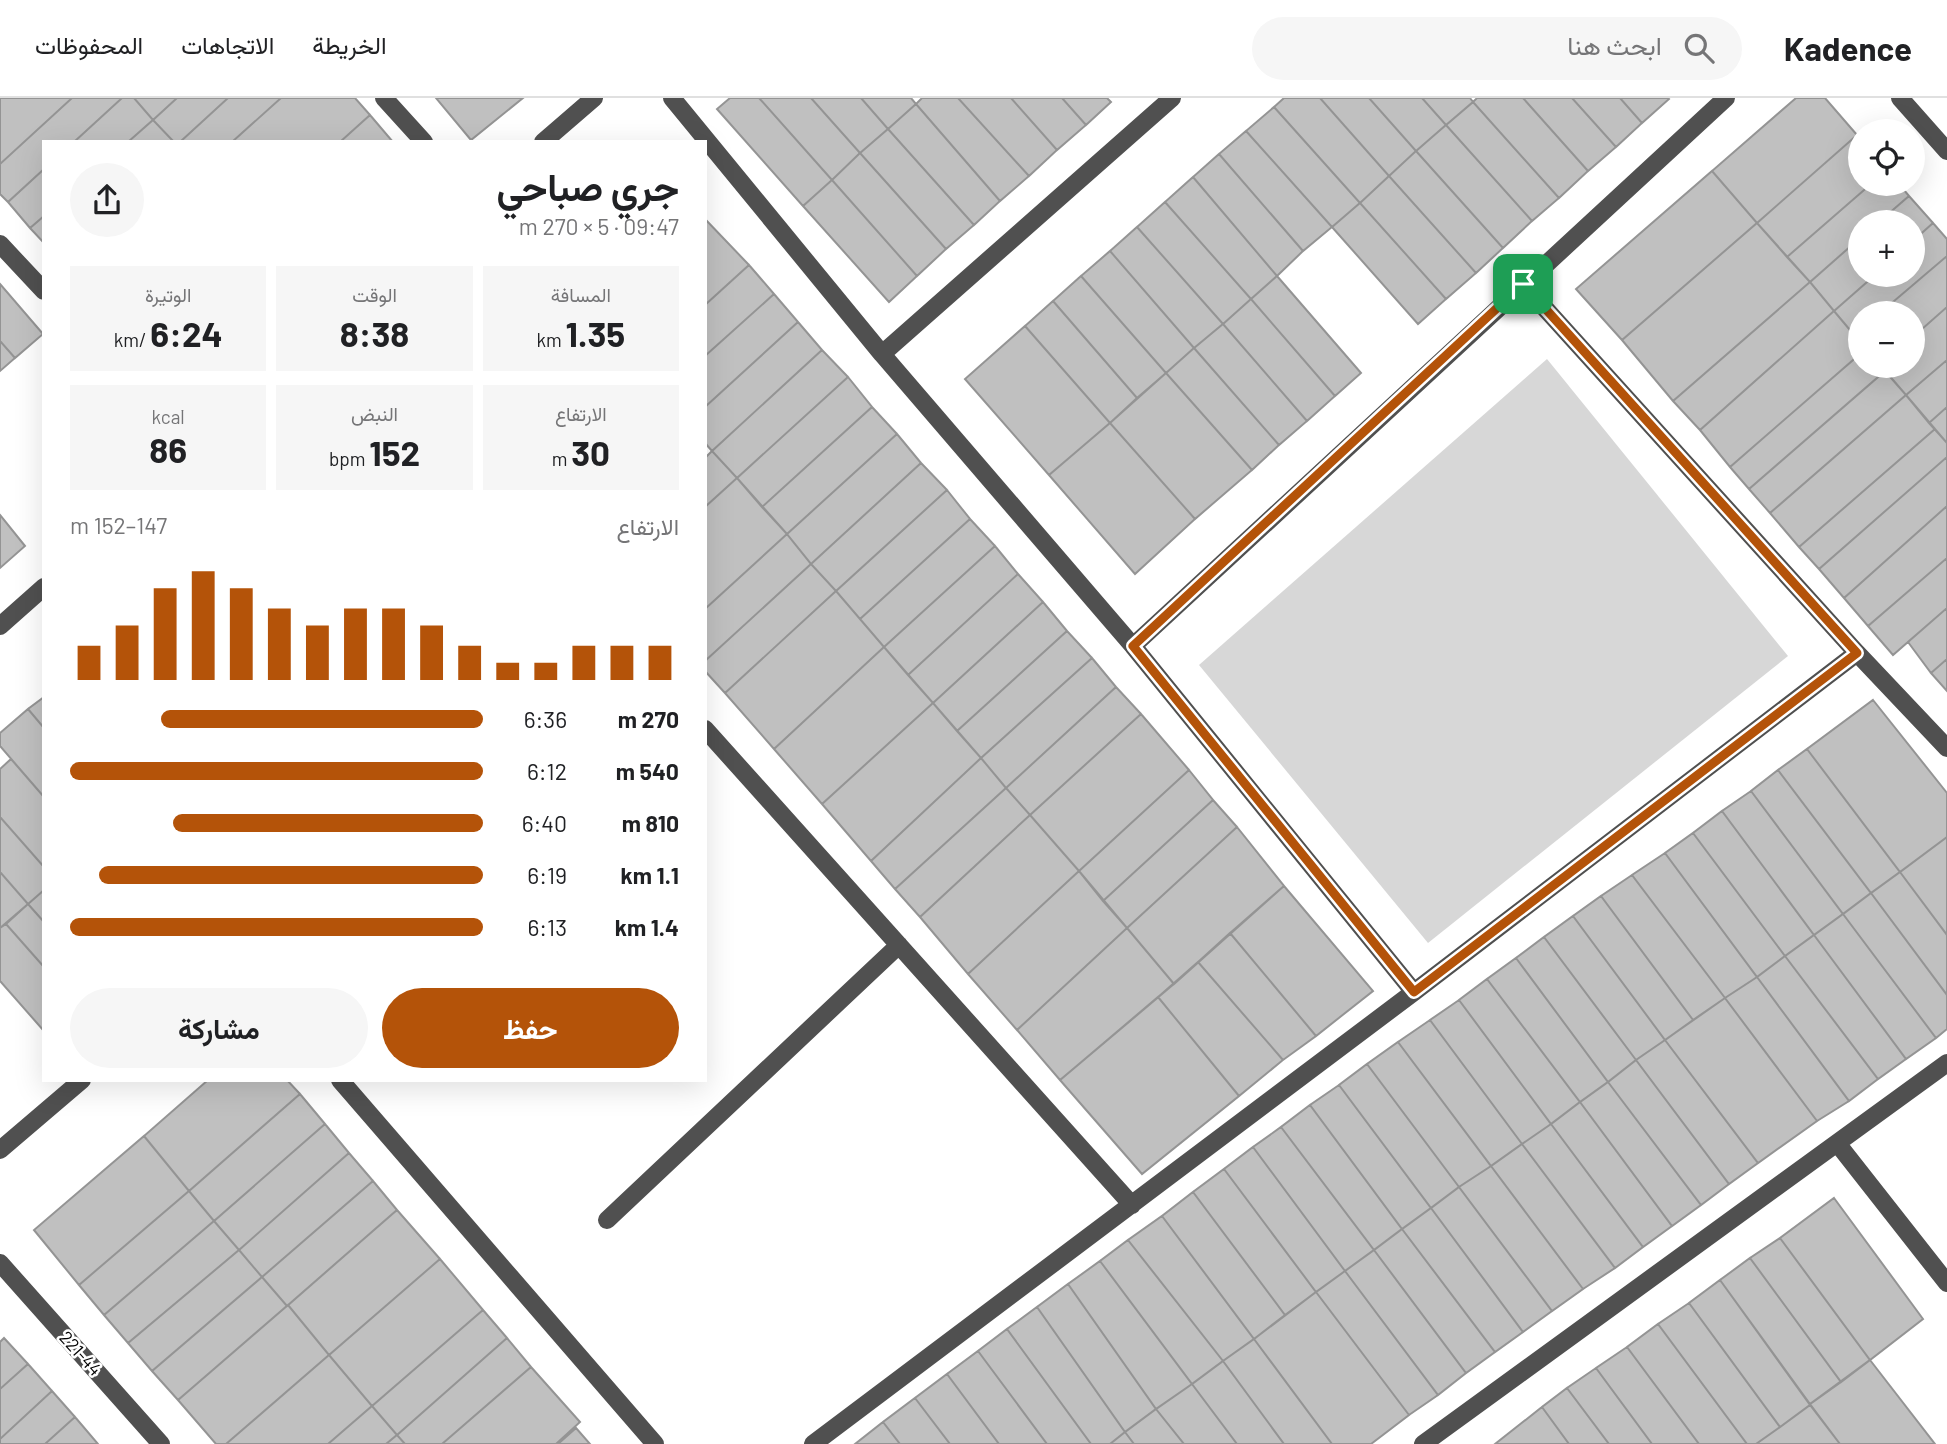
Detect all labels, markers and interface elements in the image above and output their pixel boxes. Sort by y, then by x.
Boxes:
search box [1252,17,1742,80]
text: Kadence [1784,28,1912,68]
text: ابحث هنا [1567,29,1662,60]
icon: search [1680,29,1718,67]
text: المحفوظات [35,30,143,59]
text: الاتجاهات [181,30,274,59]
text: الخريطة [312,30,387,59]
map controls [1848,119,1925,378]
button: locate [1848,119,1925,196]
button: share [70,163,144,237]
text: جري صباحي [496,163,679,209]
button: + [1848,210,1925,287]
text: 09:47 · 5 × 270 m [519,212,679,240]
pin [1493,254,1553,314]
icon: arrive [1504,265,1542,303]
text: الوتيرة [145,283,191,306]
text: الوقت [352,283,397,306]
text: المسافة [551,283,611,306]
button: − [1848,301,1925,378]
text: 6:24 [150,312,223,354]
text: 8:38 [340,312,409,354]
text: 1.35 [566,312,625,354]
text: /km [114,328,150,351]
text: km [537,328,566,351]
text: النبض [351,402,398,425]
text: الارتفاع [555,402,607,425]
text: kcal [152,405,185,428]
text: 86 [149,428,187,470]
text: 152 [369,431,420,473]
text: 30 [571,431,610,473]
text: bpm [329,447,369,470]
text: m [552,447,571,470]
text: 147–152 m [70,511,167,539]
text: الارتفاع [617,512,679,540]
text: 6:36 [524,705,567,733]
text: 270 m [618,705,679,733]
text: 6:12 [527,757,567,785]
text: 540 m [616,757,679,785]
text: 6:40 [522,809,567,837]
text: 810 m [622,809,679,837]
text: 6:19 [527,861,567,889]
text: 1.1 km [620,861,679,889]
text: 6:13 [527,913,567,941]
text: 1.4 km [615,913,679,941]
button: مشاركة [70,988,368,1068]
button: حفظ [382,988,679,1068]
street label: 221-44 [55,1326,107,1380]

